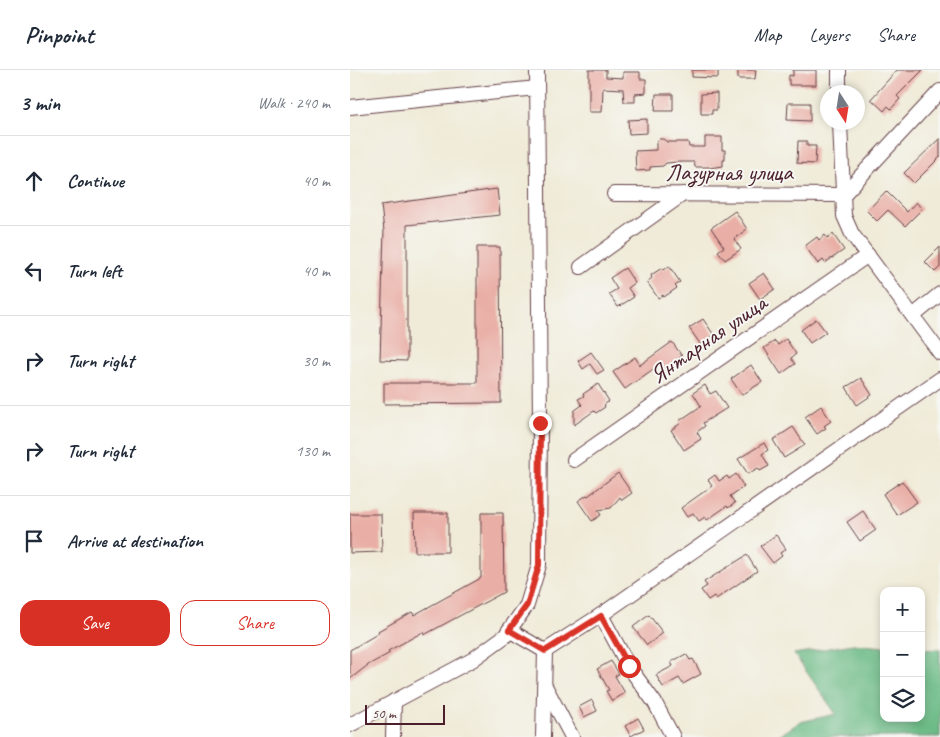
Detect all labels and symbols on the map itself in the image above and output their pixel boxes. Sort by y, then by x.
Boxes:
north arrow [820,85,865,130]
street label: Лазурная улица [665,157,794,188]
street label: Янтарная улица [644,286,774,390]
route end [529,412,552,435]
route start [618,655,641,678]
scale bar [365,702,445,725]

